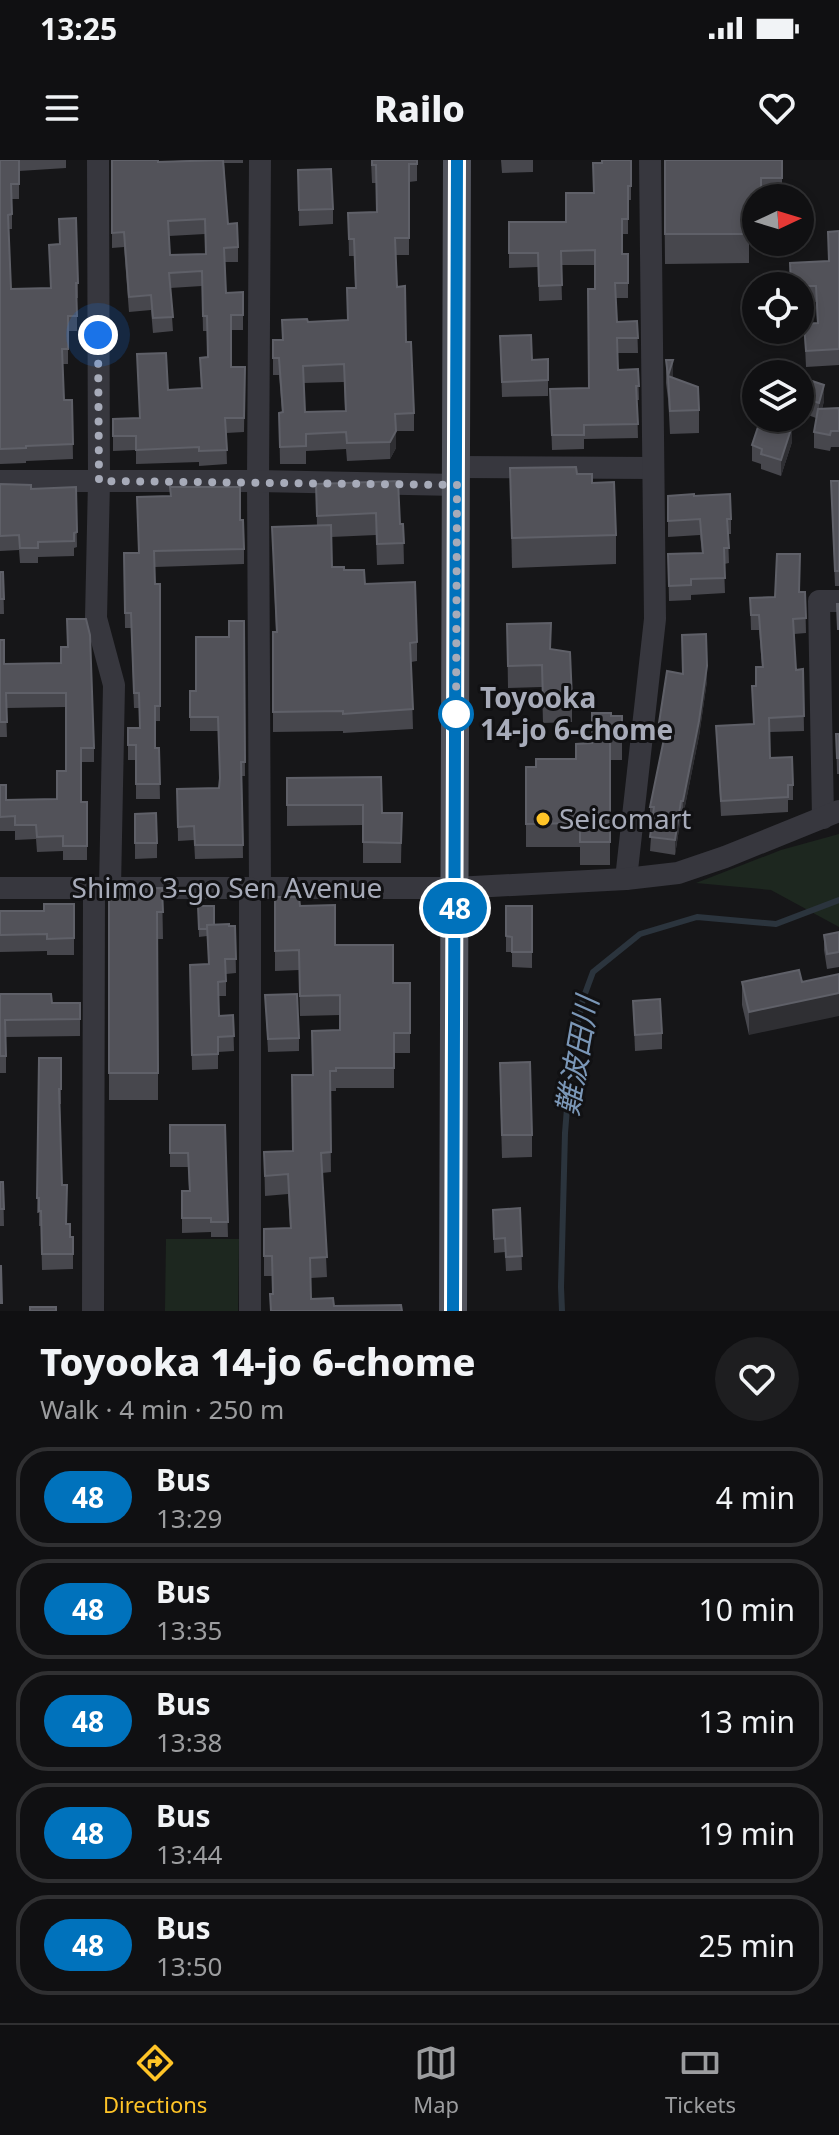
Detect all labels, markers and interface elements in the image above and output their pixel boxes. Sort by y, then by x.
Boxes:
text: 13:25 [40,8,117,49]
text: Railo [374,84,465,133]
icon: menu [40,86,84,130]
icon: heart [755,86,799,130]
north arrow [742,184,814,256]
map controls [742,184,814,432]
button: locate [742,272,814,344]
your location [78,315,118,355]
button: layers [742,360,814,432]
place label: Toyooka 14-jo 6-chome [480,678,673,748]
marker: Toyooka 14-jo 6-chome [439,697,473,731]
place label: Seicomart [559,799,691,837]
marker: Seicomart [534,810,552,828]
street label: Shimo 3-go Sen Avenue [72,868,382,906]
line badge: 48 [419,882,491,934]
text: 48 [439,889,471,927]
water label: 難波田川 [546,990,608,1118]
text: Toyooka 14-jo 6-chome [40,1335,476,1387]
button: heart [715,1337,799,1421]
text: Walk · 4 min · 250 m [40,1391,284,1427]
text: Bus [156,1459,211,1500]
text: 4 min [716,1477,795,1518]
text: 48 [72,1478,104,1516]
text: 13:29 [156,1500,222,1536]
text: Bus [156,1571,211,1612]
text: 10 min [699,1589,795,1630]
text: 48 [72,1590,104,1628]
text: 13:35 [156,1612,222,1648]
text: Bus [156,1683,211,1724]
text: 13 min [699,1701,795,1742]
text: 48 [72,1702,104,1740]
text: 13:38 [156,1724,222,1760]
text: Bus [156,1795,211,1836]
text: 19 min [699,1813,795,1854]
text: 48 [72,1814,104,1852]
text: 13:44 [156,1836,222,1872]
text: Bus [156,1907,211,1948]
text: 25 min [699,1925,795,1966]
text: 48 [72,1926,104,1964]
text: 13:50 [156,1948,222,1984]
tab: Directions [103,2041,207,2119]
tab: Map [413,2041,459,2119]
tab: Tickets [665,2041,736,2119]

